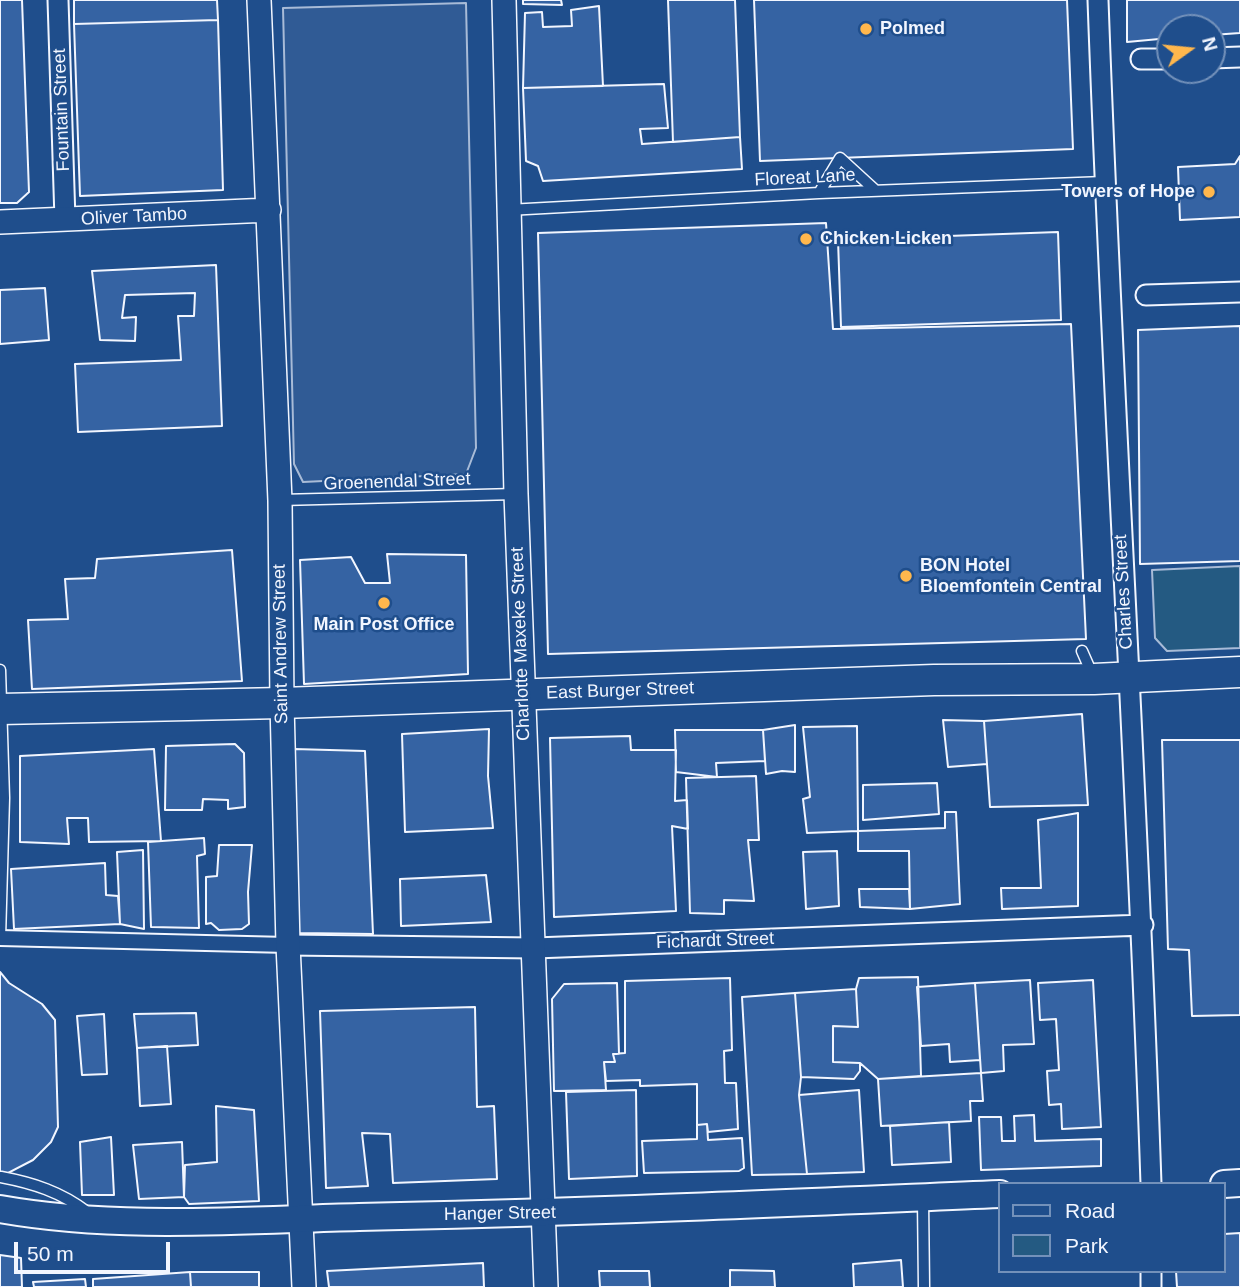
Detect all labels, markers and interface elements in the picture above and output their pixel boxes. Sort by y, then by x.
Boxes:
north arrow [1156,14,1226,84]
place label: Polmed [880,18,945,40]
marker: Polmed [858,21,874,37]
text: N [1198,35,1222,53]
street label: Fountain Street [49,48,75,172]
street label: Floreat Lane [754,165,856,191]
place label: Towers of Hope [1061,181,1195,203]
marker: Towers of Hope [1201,184,1217,200]
street label: Oliver Tambo [80,203,188,231]
place label: Chicken Licken [820,228,952,250]
marker: Chicken Licken [798,231,814,247]
street label: Groenendal Street [323,469,471,495]
street label: Charles Street [1110,534,1138,650]
street label: Charlotte Maxeke Street [507,547,535,741]
place label: BON Hotel Bloemfontein Central [920,555,1102,598]
street label: Saint Andrew Street [269,564,293,724]
marker: BON Hotel Bloemfontein Central [898,568,914,584]
marker: Main Post Office [376,595,392,611]
place label: Main Post Office [313,614,455,636]
street label: East Burger Street [546,678,694,704]
street label: Fichardt Street [656,928,774,954]
legend [998,1182,1226,1273]
text: Road [1065,1199,1115,1222]
street label: Hanger Street [444,1202,556,1226]
scale bar [18,1228,173,1272]
text: Park [1065,1234,1108,1257]
text: 50 m [27,1242,74,1265]

